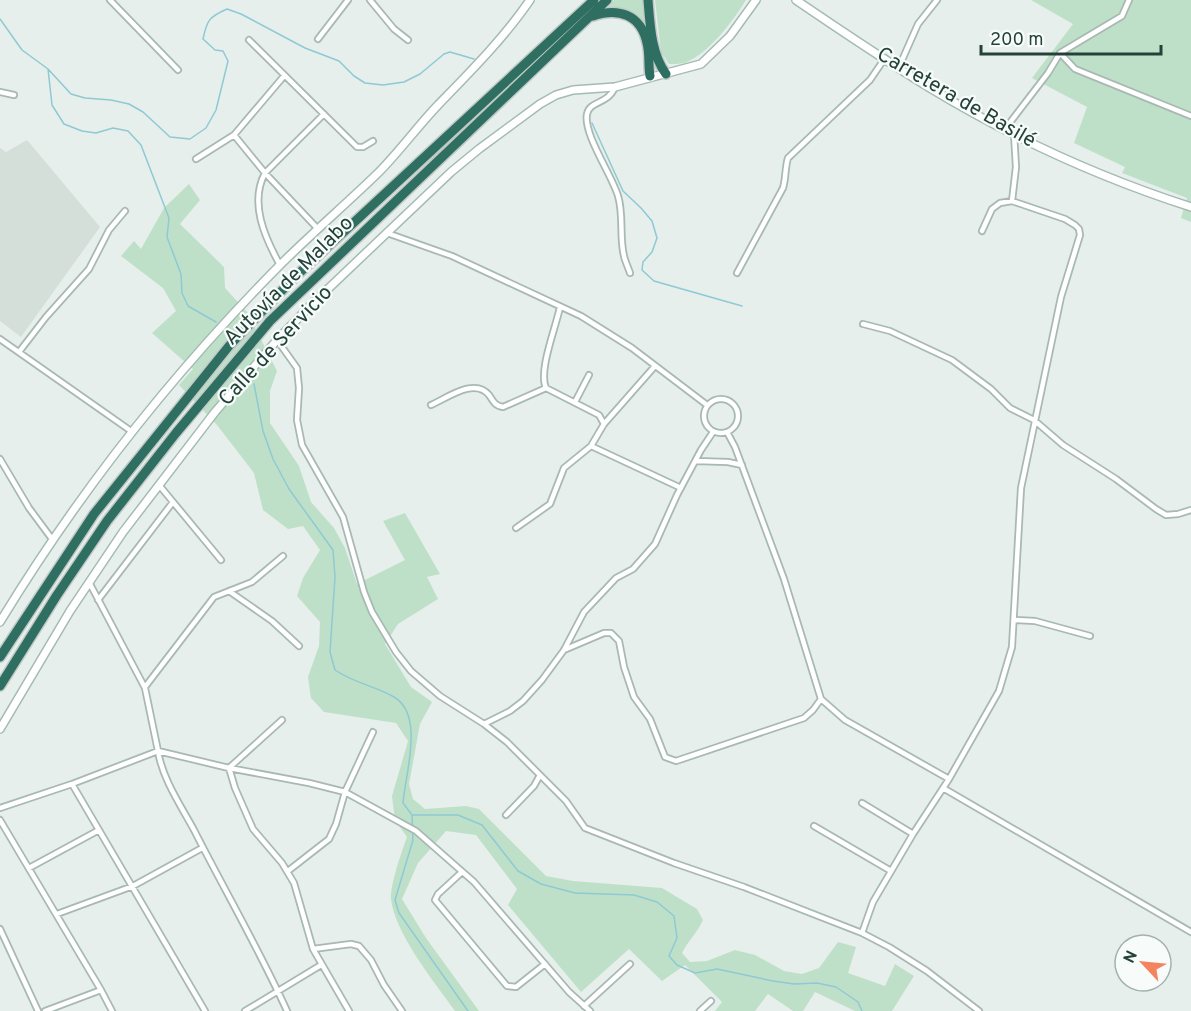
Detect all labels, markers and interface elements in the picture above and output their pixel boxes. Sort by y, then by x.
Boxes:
scale bar [981,18,1161,56]
text: 200 m [990,29,1043,52]
street label: Carretera de Basilé [871,41,1041,155]
street label: Autovía de Malabo [218,210,360,352]
street label: Calle de Servicio [213,280,339,412]
north arrow [1113,933,1173,993]
text: N [1120,948,1143,967]

